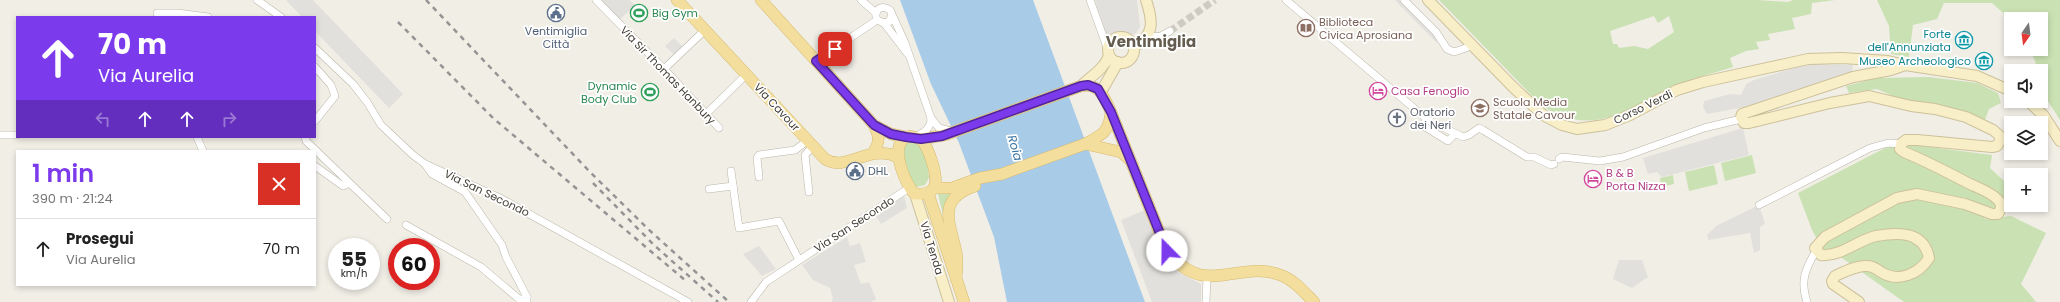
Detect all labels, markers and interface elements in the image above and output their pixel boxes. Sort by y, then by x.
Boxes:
public building icon: Ventimiglia Città [546,3,566,23]
sports icon: Big Gym [629,3,649,23]
place label: Big Gym [652,5,698,21]
north arrow [2004,12,2048,56]
map controls [2004,12,2048,212]
place label: Biblioteca Civica Aprosiana [1319,14,1412,43]
library icon: Biblioteca Civica Aprosiana [1296,18,1316,38]
street label: Via Sir Thomas Hanbury [617,22,720,128]
place label: Ventimiglia Città [525,23,587,52]
text: 70 m [98,25,167,64]
place label: Forte dell'Annunziata [1867,26,1951,55]
museum icon: Forte dell'Annunziata [1954,30,1974,50]
district label: Ventimiglia [1106,31,1196,52]
icon: ahead [32,32,84,84]
pin [818,32,852,66]
icon: arrive [824,38,846,60]
museum icon: Museo Archeologico [1974,51,1994,71]
place label: Museo Archeologico [1859,53,1971,69]
text: Via Aurelia [98,63,194,88]
button: sound [2004,64,2048,108]
place label: Dynamic Body Club [581,78,637,107]
street label: Via Cavour [750,79,804,135]
hotel icon: Casa Fenoglio [1368,81,1388,101]
sports icon: Dynamic Body Club [640,82,660,102]
place label: Casa Fenoglio [1391,83,1469,99]
street label: Corso Verdi [1611,86,1675,128]
place label: Scuola Media Statale Cavour [1493,94,1575,123]
school or university icon: Scuola Media Statale Cavour [1470,98,1490,118]
place label: Oratorio dei Neri [1410,104,1455,133]
icon: left [92,108,114,130]
icon: ahead [134,108,156,130]
icon: ahead [176,108,198,130]
icon: right [218,108,240,130]
church icon: Oratorio dei Neri [1387,108,1407,128]
button: layers [2004,116,2048,160]
water label: Roia [1004,133,1027,163]
text: 1 min [32,157,94,190]
public building icon: DHL [845,161,865,181]
button: close [258,163,300,205]
place label: DHL [868,163,888,179]
street label: Via San Secondo [442,165,532,221]
place label: B & B Porta Nizza [1606,165,1666,194]
button: + [2004,168,2048,212]
hotel icon: B & B Porta Nizza [1583,169,1603,189]
text: 390 m · 21:24 [32,189,113,208]
street label: Via San Secondo [811,192,897,256]
street label: Via Tenda [916,219,948,277]
text: Prosegui [66,228,134,249]
position arrow [1146,230,1188,272]
icon: ahead [32,238,54,260]
text: 70 m [263,238,300,259]
speed limit sign: 60 [388,238,440,290]
text: 55 [341,245,367,273]
text: Via Aurelia [66,250,135,269]
text: km/h [341,266,367,281]

